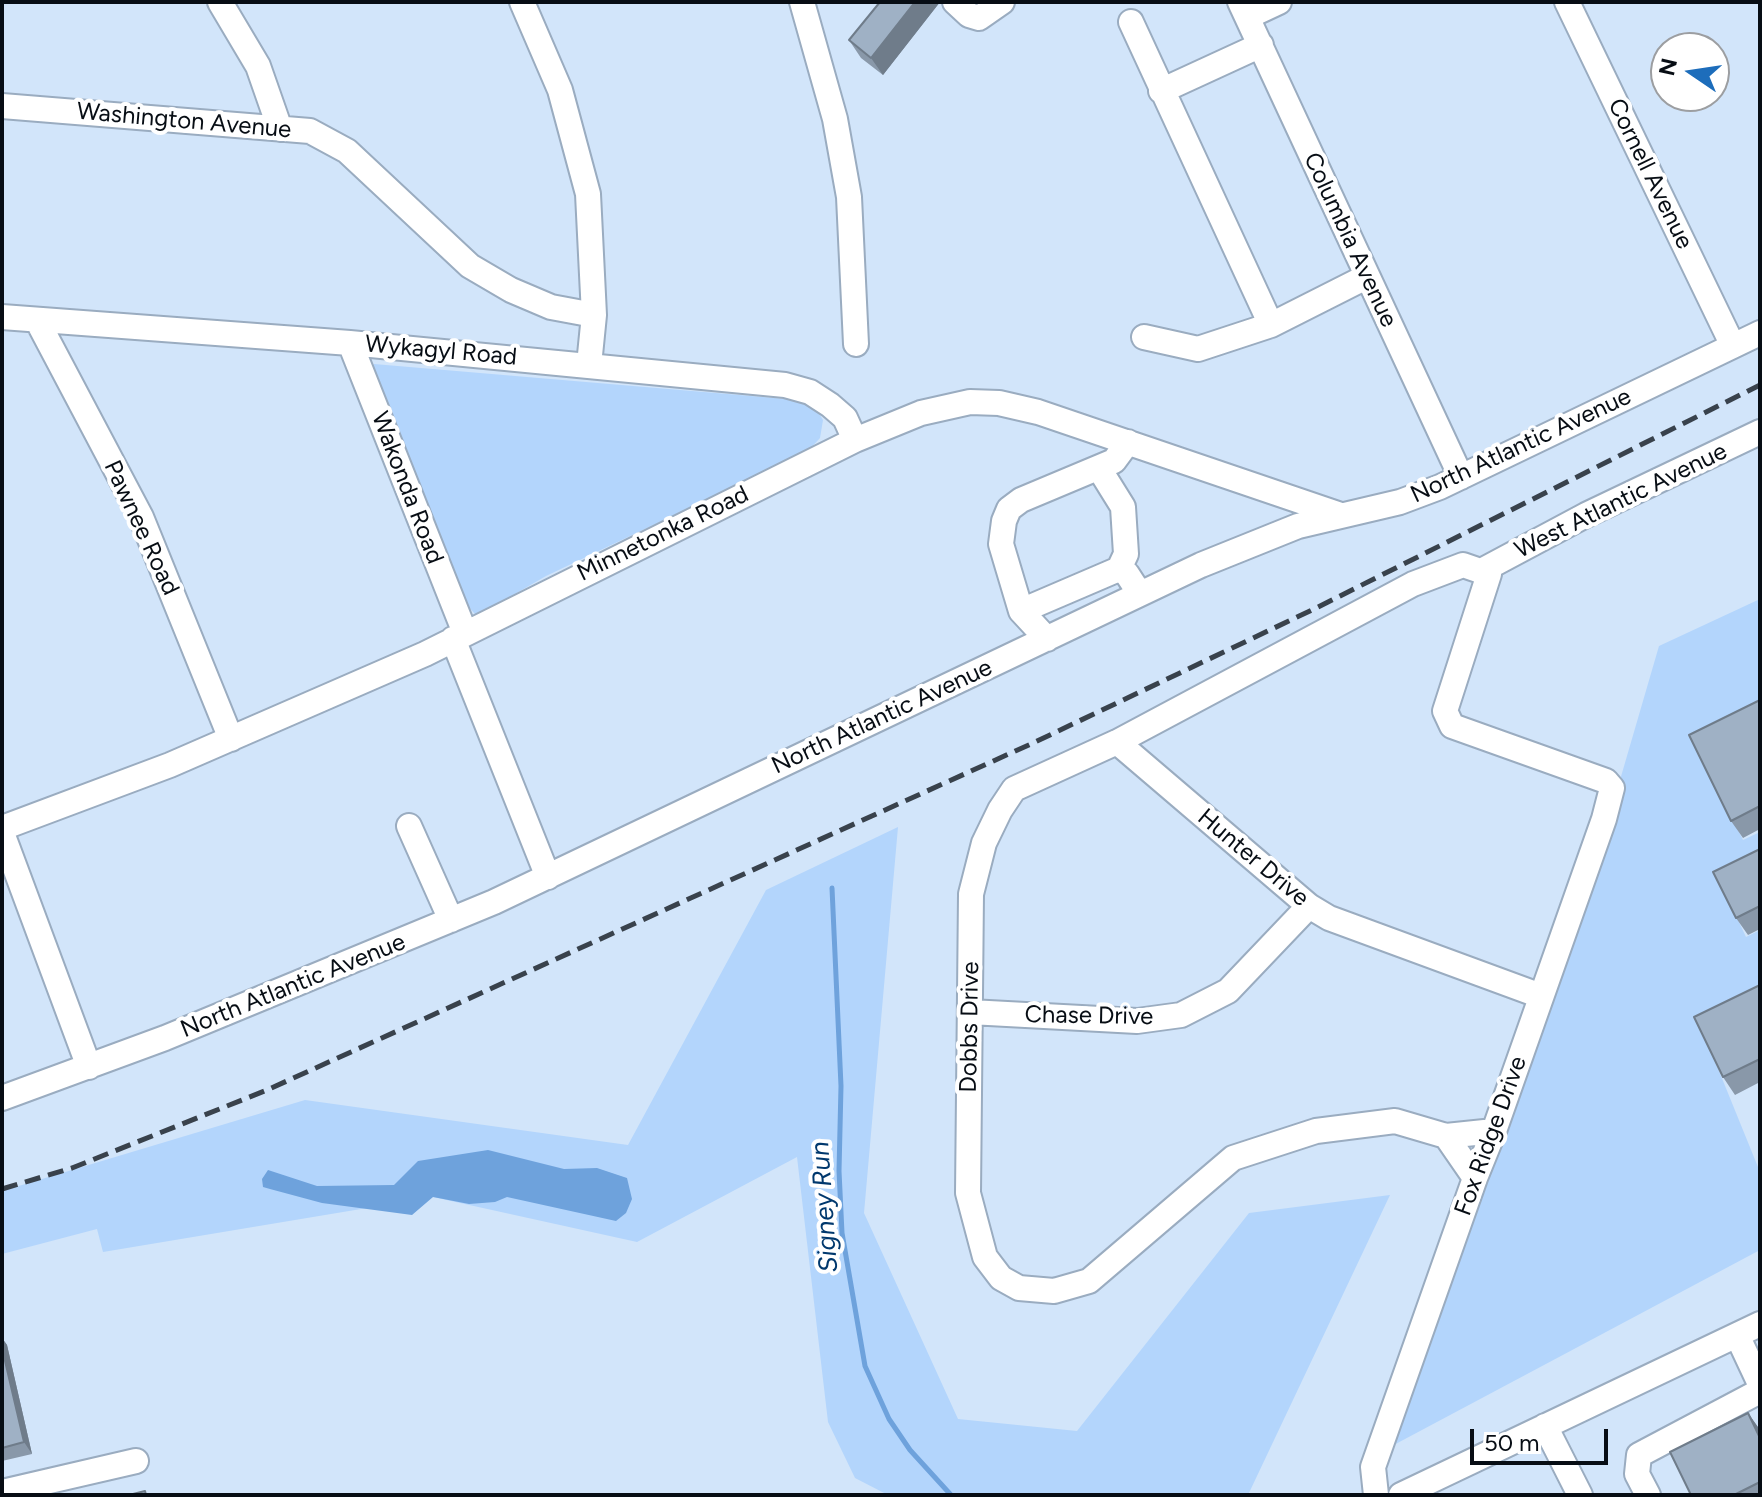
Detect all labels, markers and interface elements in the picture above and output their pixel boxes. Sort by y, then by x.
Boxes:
north arrow [1650,32,1730,112]
text: N [1653,56,1683,78]
street label: Cornell Avenue [1601,94,1699,254]
street label: Washington Avenue [75,97,293,145]
street label: Columbia Avenue [1297,148,1403,332]
street label: Wykagyl Road [364,330,518,372]
street label: North Atlantic Avenue [1406,382,1636,510]
street label: Wakonda Road [365,408,449,568]
street label: West Atlantic Avenue [1510,437,1732,565]
street label: Pawnee Road [97,456,185,600]
street label: Minnetonka Road [573,480,753,588]
street label: North Atlantic Avenue [767,653,997,781]
street label: Hunter Drive [1191,803,1315,913]
street label: North Atlantic Avenue [176,928,410,1044]
street label: Dobbs Drive [954,961,986,1093]
street label: Chase Drive [1024,1000,1154,1032]
street label: Fox Ridge Drive [1449,1052,1533,1220]
water label: Signey Run [805,1140,845,1274]
scale bar [1474,1413,1612,1463]
text: 50 m [1484,1428,1540,1457]

